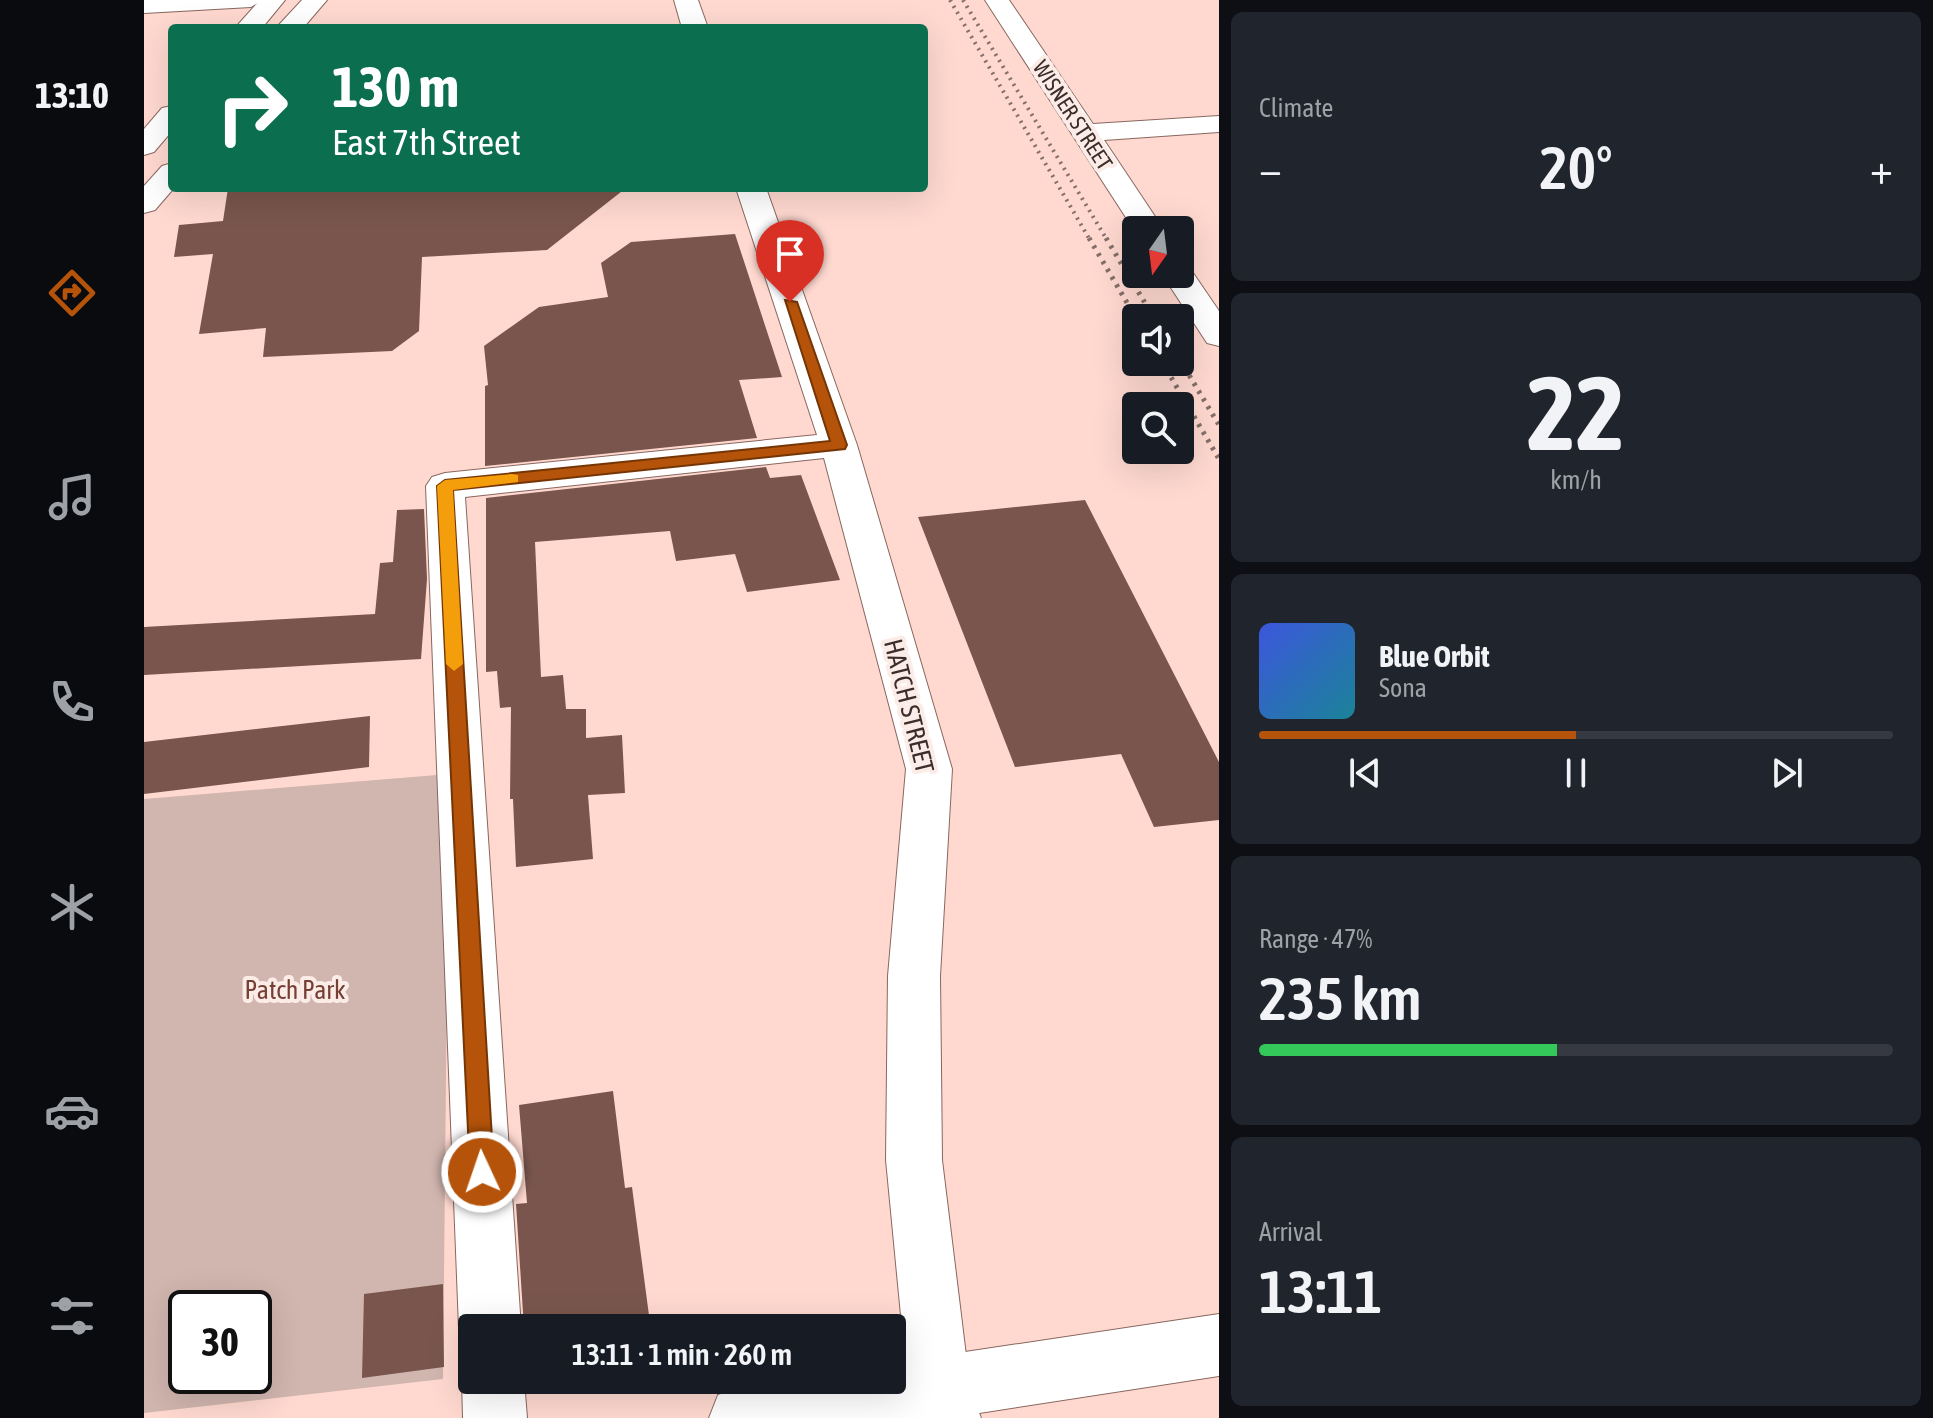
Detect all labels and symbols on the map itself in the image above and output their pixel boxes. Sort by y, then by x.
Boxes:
street label: WISNER STREET [1028,55,1118,175]
north arrow [1122,216,1194,288]
pin [756,220,824,302]
street label: HATCH STREET [878,636,940,777]
park label: Patch Park [245,975,345,1005]
position arrow [440,1130,524,1214]
speed limit sign: 30 [168,1290,272,1394]

